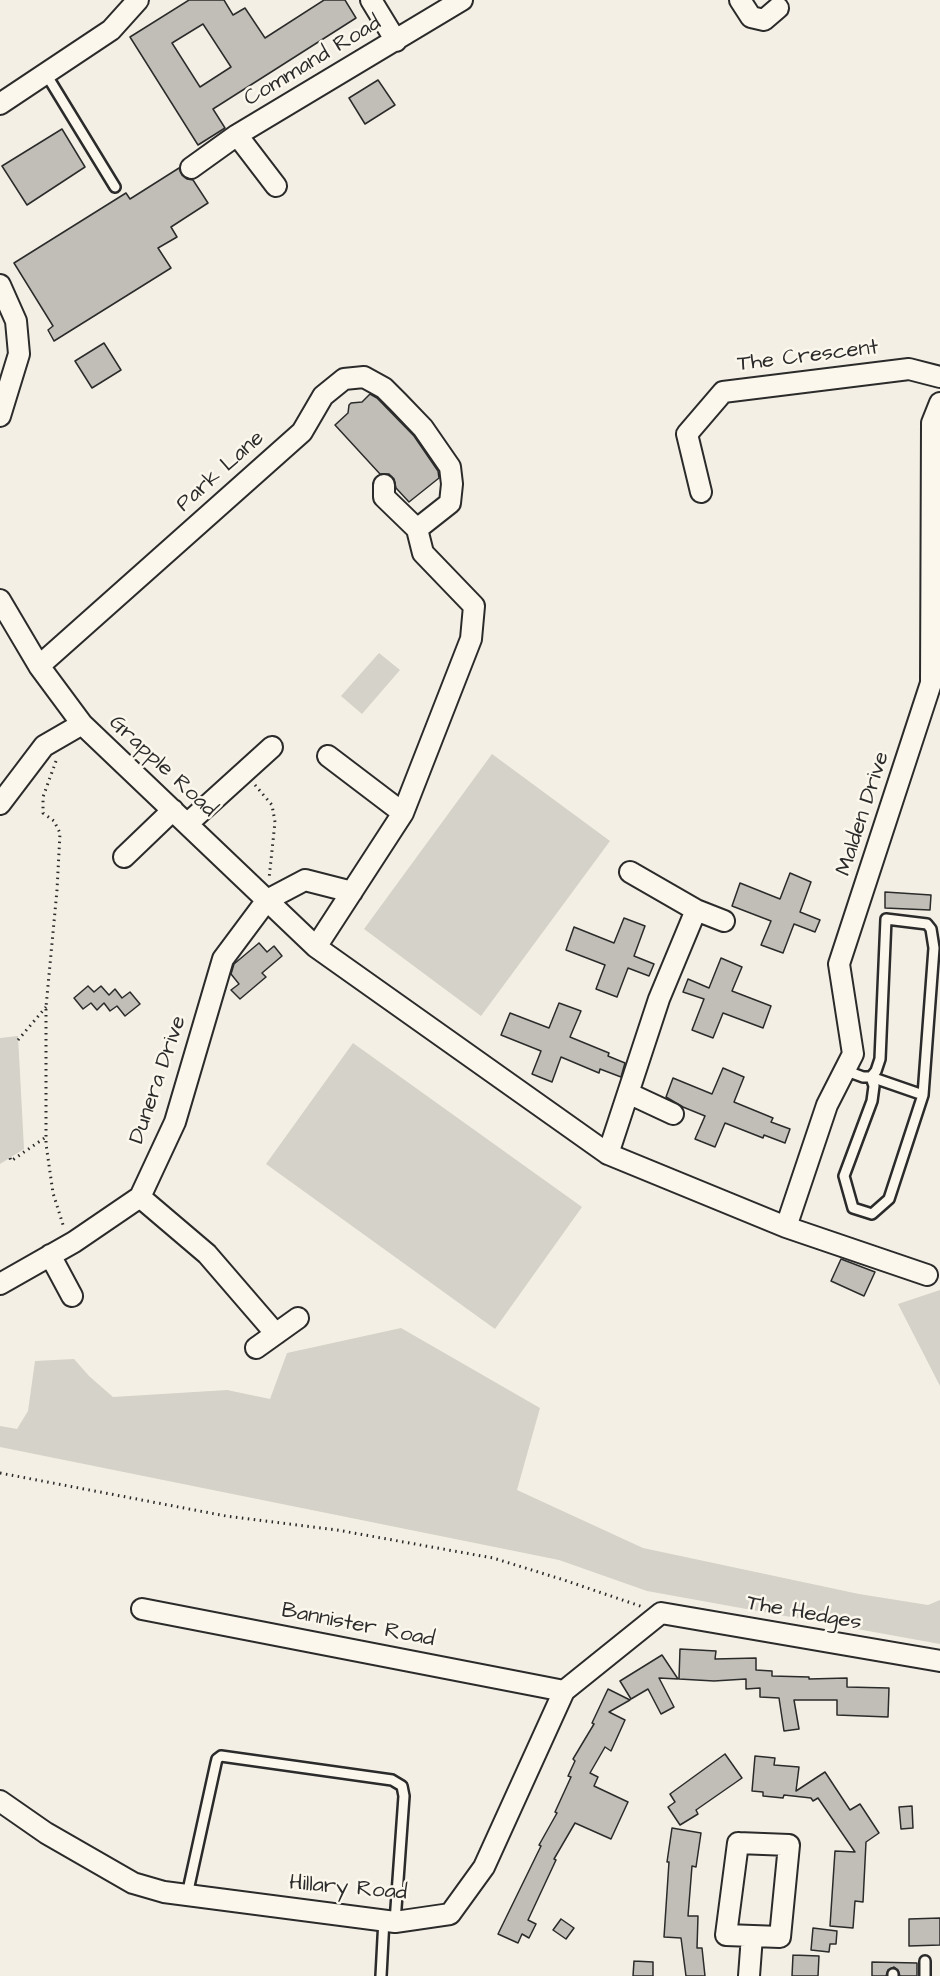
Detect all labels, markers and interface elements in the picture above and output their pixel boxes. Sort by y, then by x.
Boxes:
street label: Command Road [240,11,386,113]
street label: The Crescent [736,335,880,379]
street label: Park Lane [172,426,270,518]
street label: Grapple Road [103,710,221,824]
street label: Malden Drive [832,749,896,879]
street label: Dunera Drive [125,1013,193,1147]
street label: The Hedges [745,1591,863,1637]
street label: Bannister Road [279,1598,437,1654]
street label: Hillary Road [288,1871,408,1907]

